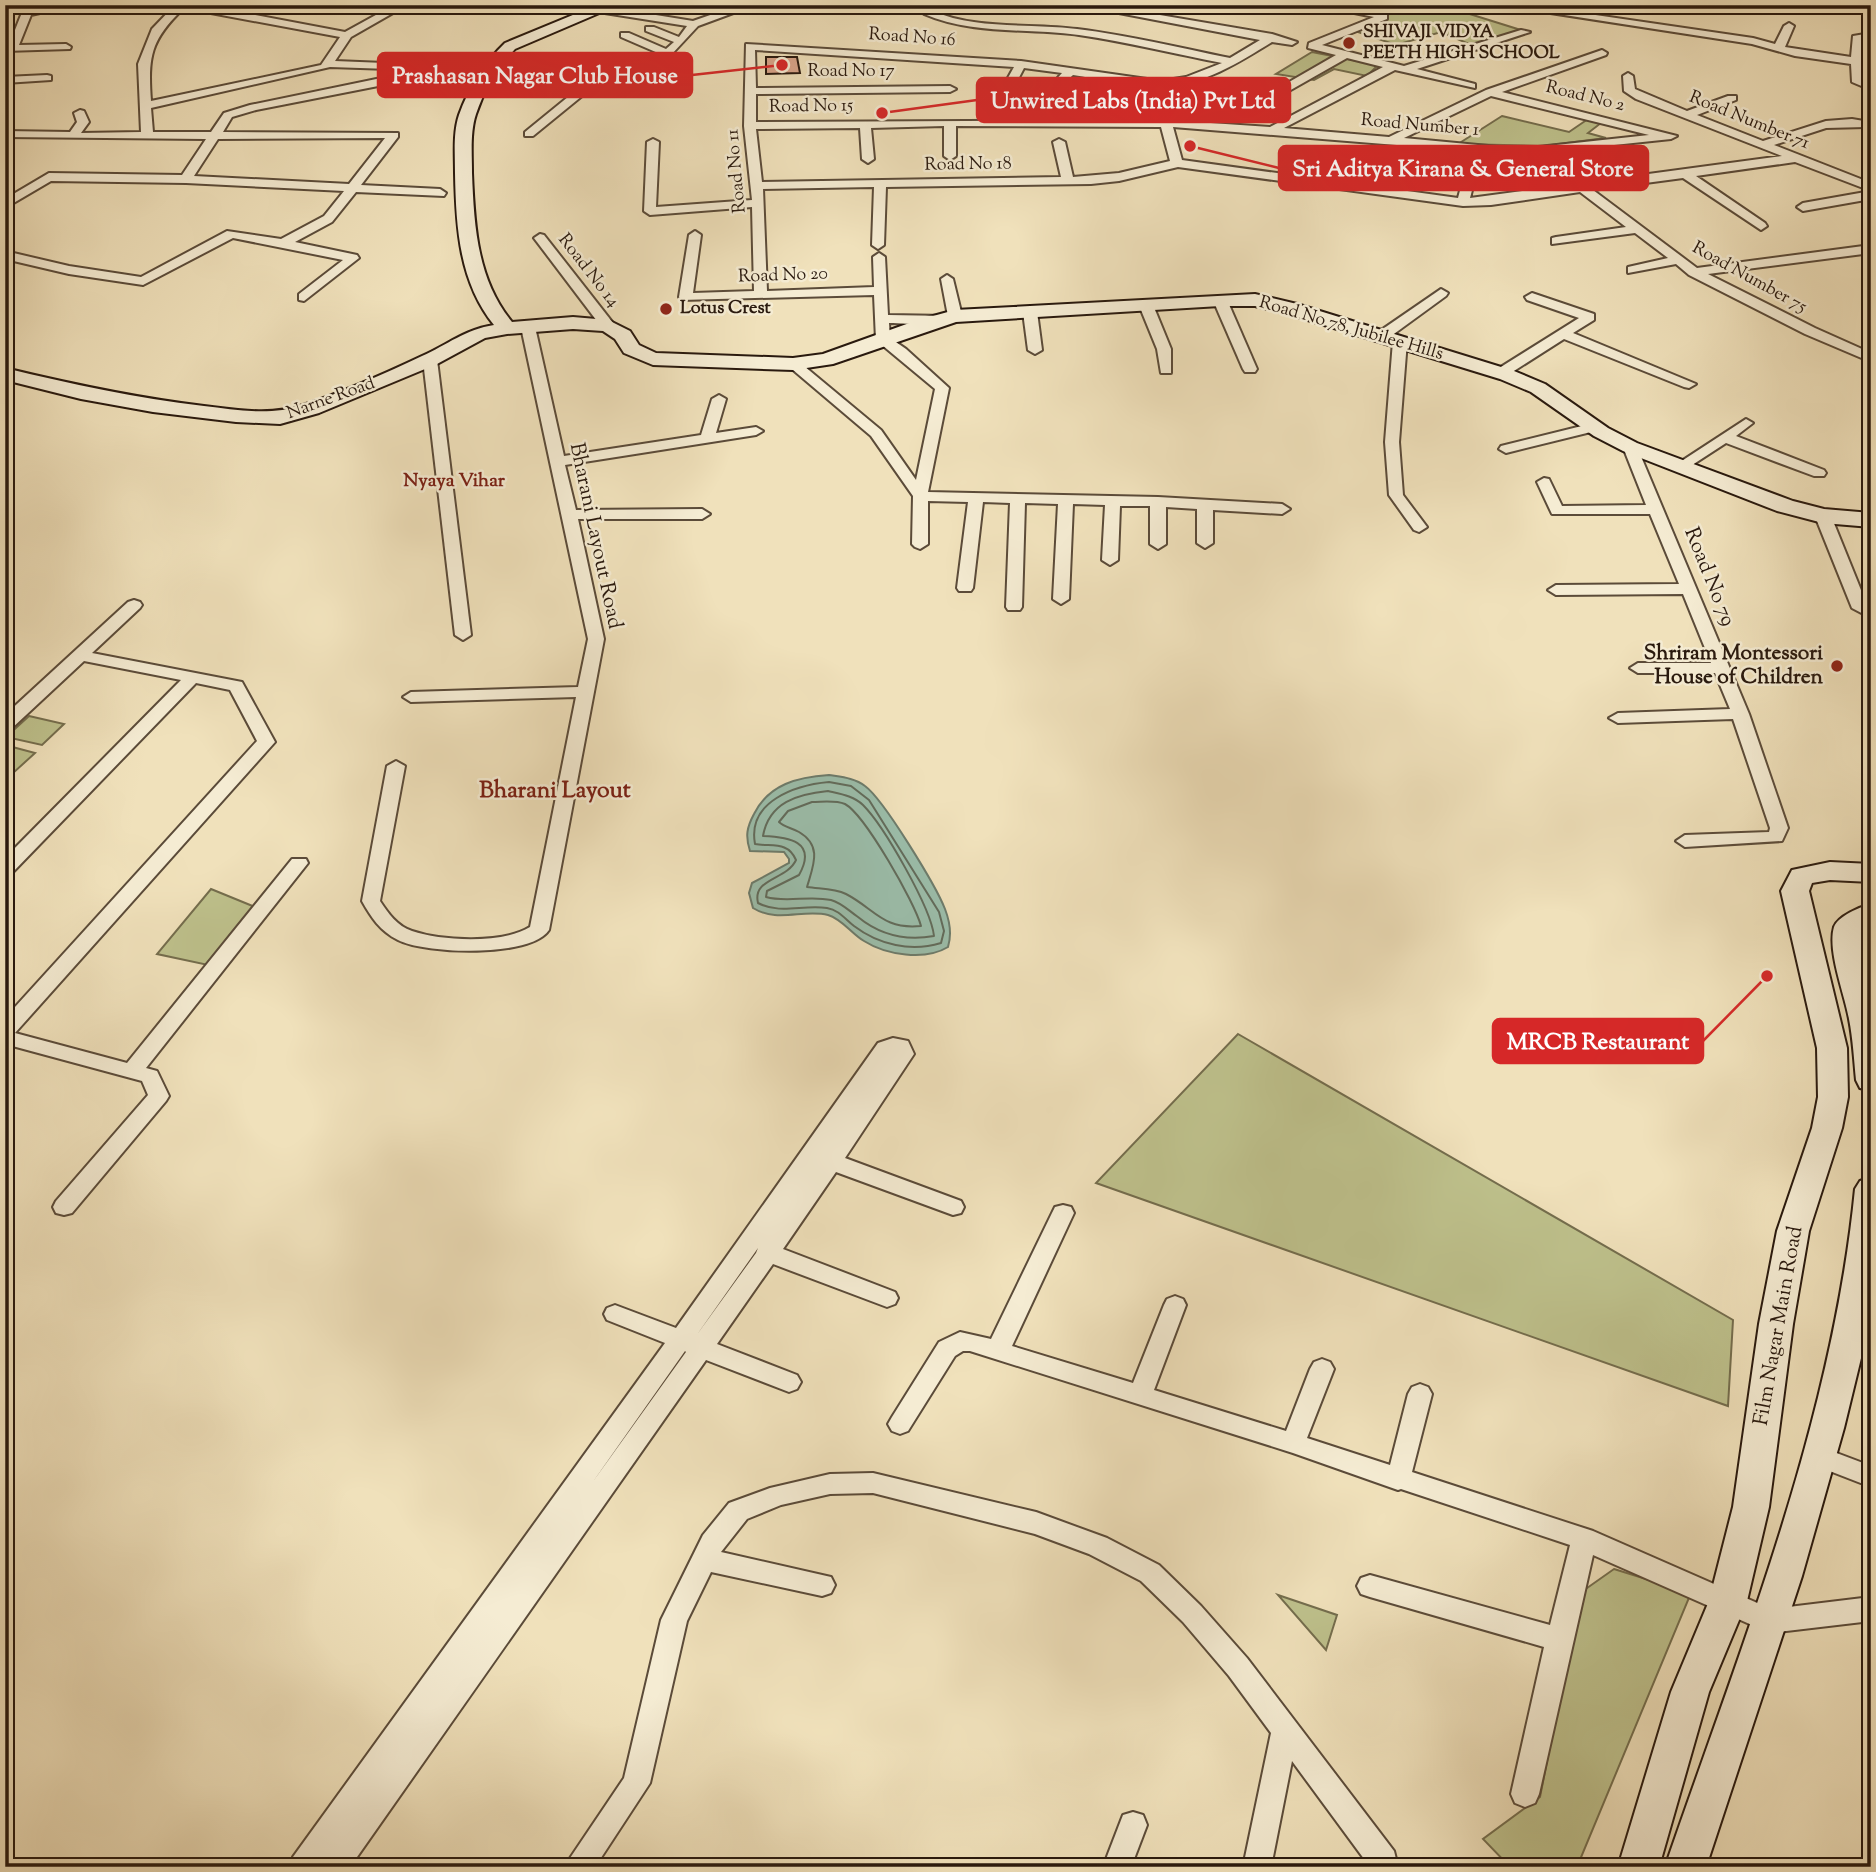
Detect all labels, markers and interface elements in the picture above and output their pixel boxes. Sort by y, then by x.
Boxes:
place label: SHIVAJI VIDYA PEETH HIGH SCHOOL [1363,20,1560,67]
street label: Road No 16 [868,22,956,54]
marker: SHIVAJI VIDYA PEETH HIGH SCHOOL [1341,35,1357,51]
callout: Prashasan Nagar Club House [378,53,692,97]
street label: Road No 17 [807,59,895,85]
text: Prashasan Nagar Club House [392,61,678,94]
street label: Road No 2 [1543,75,1628,119]
callout: Unwired Labs (India) Pvt Ltd [977,78,1290,122]
street label: Road Number 71 [1685,85,1813,157]
text: Unwired Labs (India) Pvt Ltd [990,86,1276,119]
street label: Road No 15 [769,93,853,121]
street label: Road Number 1 [1360,108,1480,144]
street label: Road No 11 [720,128,754,214]
callout: Sri Aditya Kirana & General Store [1279,146,1648,190]
street label: Road No 18 [924,151,1012,179]
text: Sri Aditya Kirana & General Store [1292,154,1634,187]
street label: Road No 14 [551,229,625,313]
street label: Road Number 75 [1687,236,1811,320]
street label: Road No 20 [738,261,828,291]
street label: Road No 78, Jubilee Hills [1256,290,1446,368]
place label: Lotus Crest [680,296,772,322]
marker: Lotus Crest [658,301,674,317]
street label: Narne Road [283,371,379,427]
street label: Bharani Layout Road [561,440,629,632]
district label: Nyaya Vihar [403,468,506,495]
street label: Road No 79 [1676,523,1742,631]
place label: Shriram Montessori House of Children [1644,639,1824,693]
marker: Shriram Montessori House of Children [1829,658,1845,674]
district label: Bharani Layout [479,775,631,808]
callout: MRCB Restaurant [1493,1019,1703,1063]
text: MRCB Restaurant [1507,1027,1689,1060]
street label: Film Nagar Main Road [1747,1224,1811,1428]

